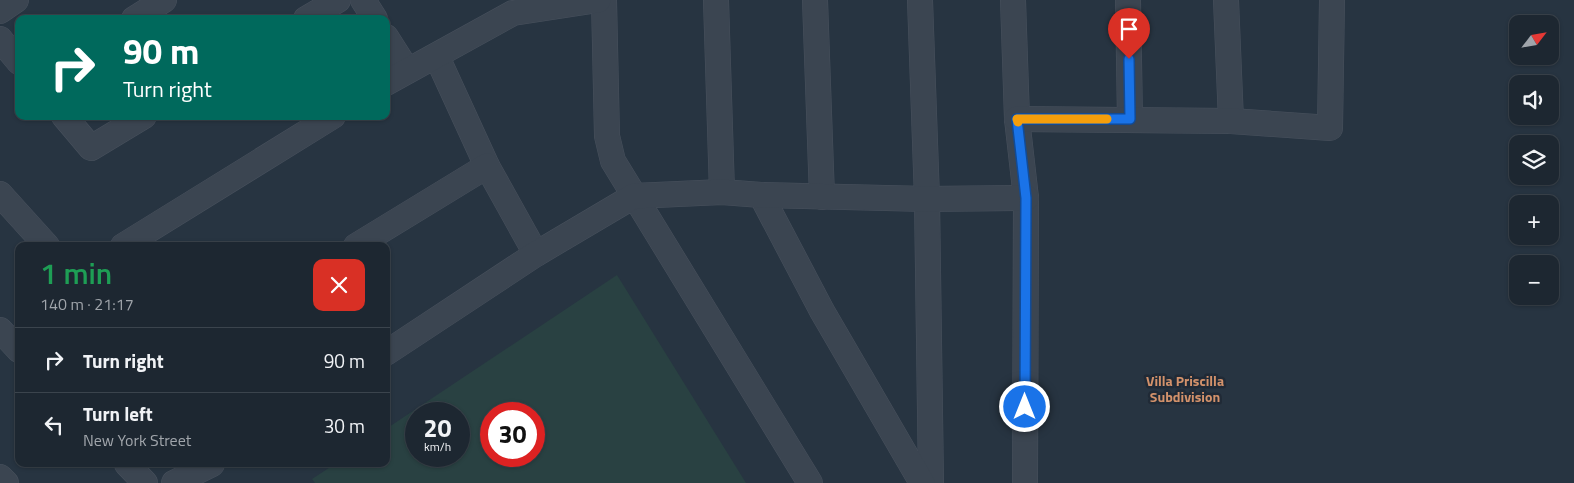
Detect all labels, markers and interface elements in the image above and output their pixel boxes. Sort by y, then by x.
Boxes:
pin [1108,8,1150,59]
icon: arrive [1115,15,1143,43]
north arrow [1509,15,1559,65]
map controls [1509,15,1559,305]
text: 90 m [123,24,199,78]
icon: right [40,35,105,100]
text: Turn right [123,72,212,106]
button: sound [1509,75,1559,125]
button: layers [1509,135,1559,185]
button: + [1509,195,1559,245]
text: 1 min [40,250,112,296]
button: − [1509,255,1559,305]
button: close [313,259,365,311]
text: 140 m · 21:17 [40,292,134,316]
icon: right [40,346,68,374]
text: Turn right [83,346,164,375]
text: 90 m [324,346,365,375]
district label: Villa Priscilla Subdivision [1146,370,1224,407]
position arrow [998,380,1050,432]
text: Turn left [83,399,153,428]
speed limit sign: 30 [480,402,545,467]
text: 20 [423,409,452,447]
icon: left [40,411,68,439]
text: 30 m [324,411,365,440]
text: New York Street [83,428,191,452]
text: km/h [424,437,451,456]

